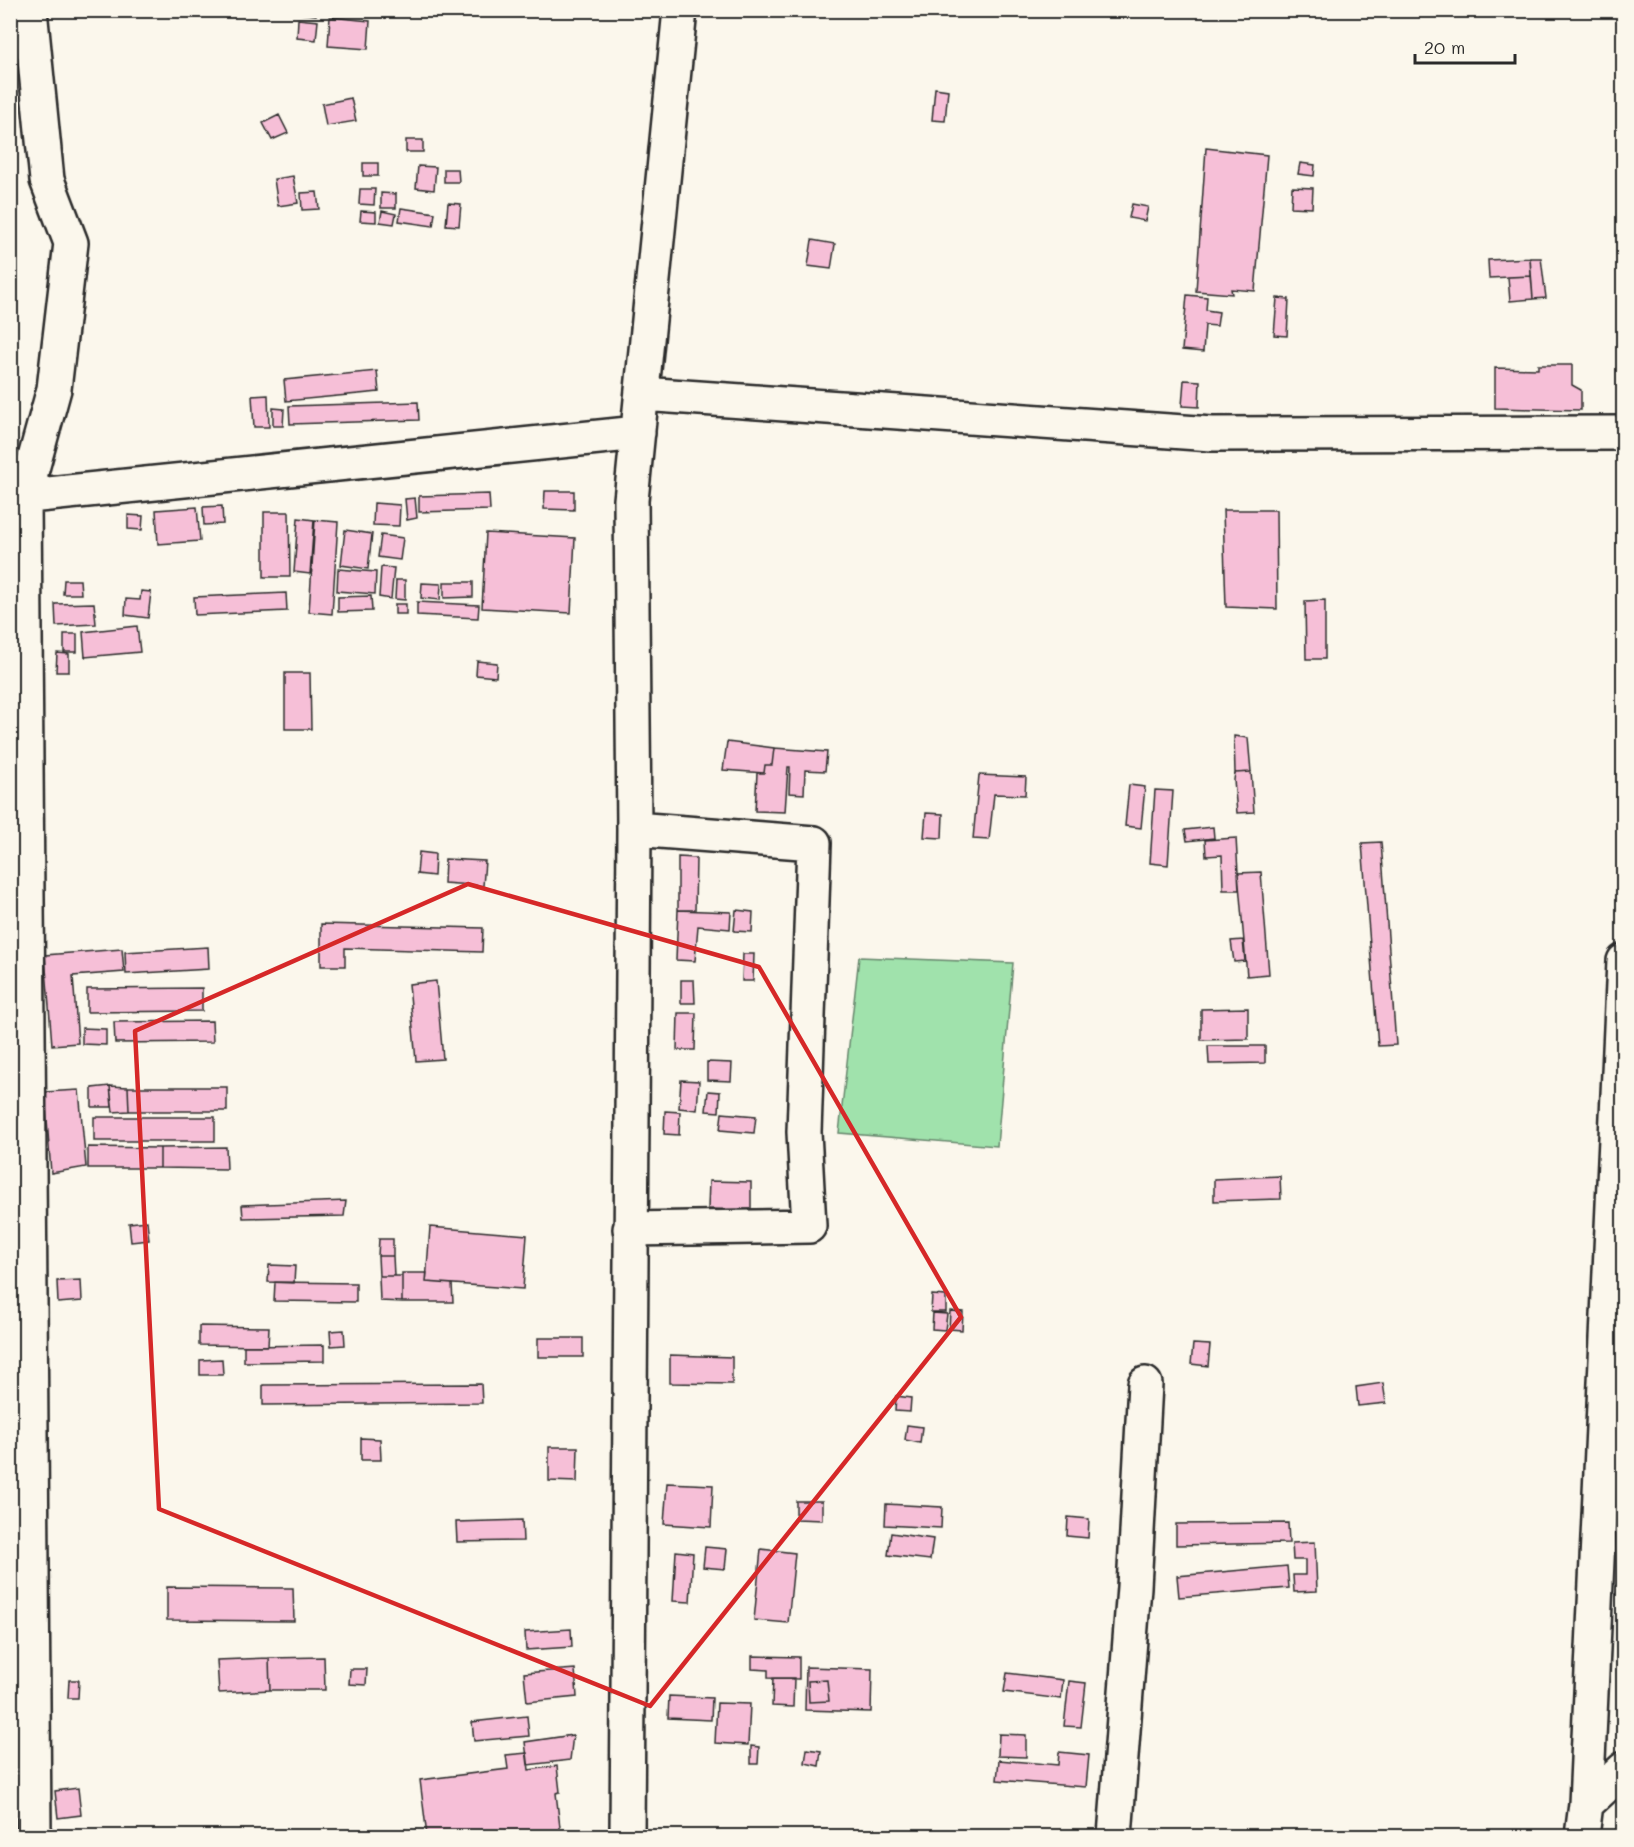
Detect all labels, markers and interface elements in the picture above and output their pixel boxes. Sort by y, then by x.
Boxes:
scale bar [1415,27,1516,65]
text: 20 m [1424,35,1465,59]

